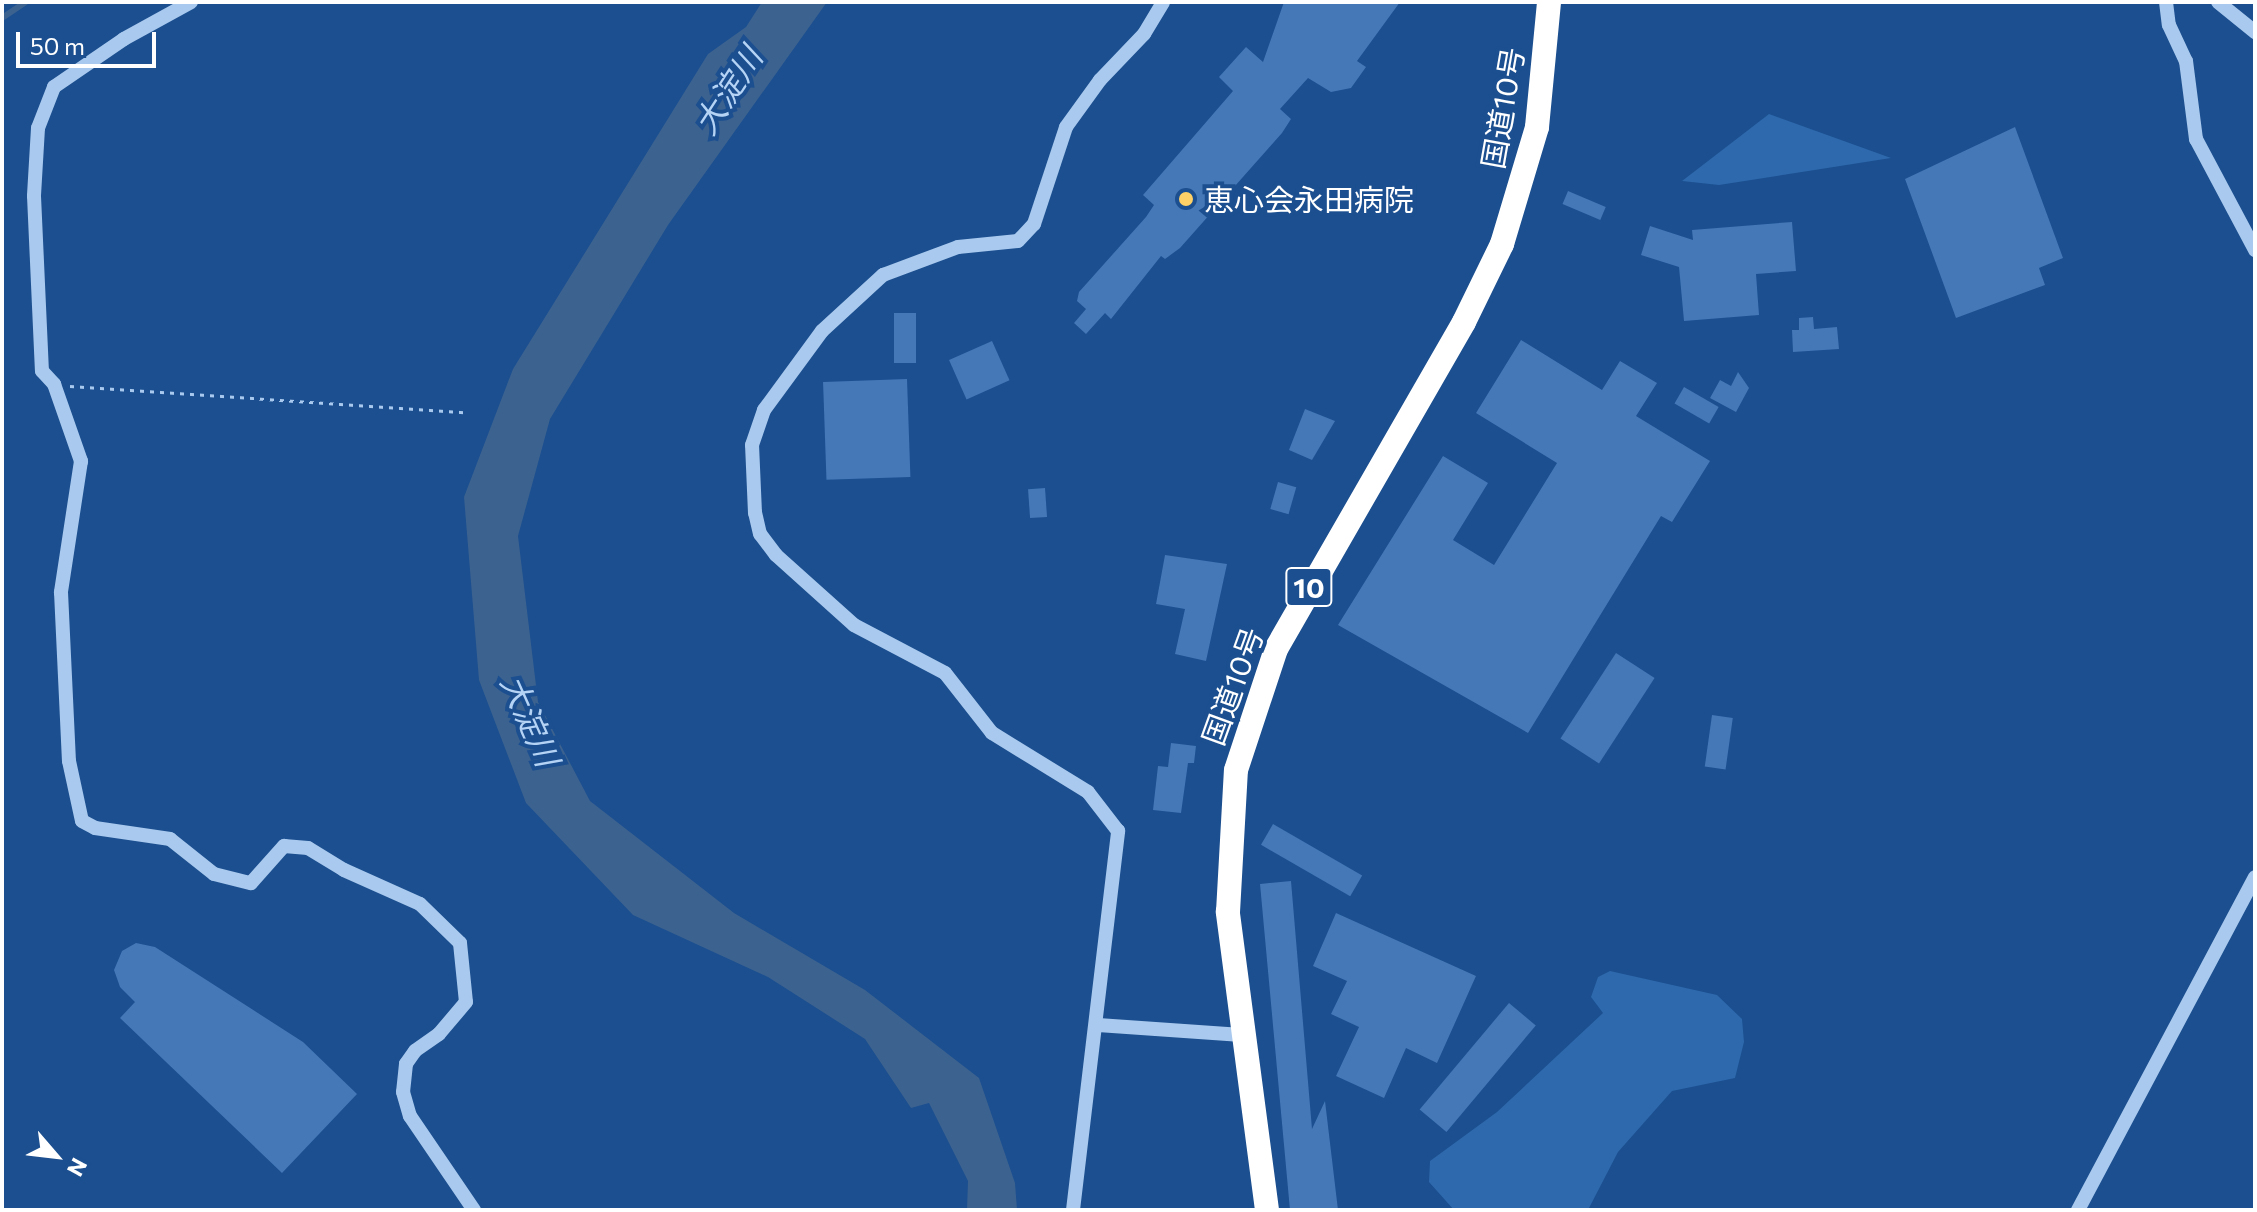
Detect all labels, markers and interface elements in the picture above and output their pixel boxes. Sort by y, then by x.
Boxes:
scale bar [20,16,160,66]
text: 50 m [30,31,85,60]
water label: 大淀川 [685,39,769,141]
street label: 国道10号 [1474,45,1530,171]
place label: 恵心会永田病院 [1204,181,1414,217]
marker: 恵心会永田病院 [1175,188,1197,210]
road number: 10 [1285,563,1333,611]
street label: 国道10号 [1194,622,1270,750]
water label: 大淀川 [494,668,568,772]
north arrow [16,1116,96,1196]
text: N [62,1154,93,1181]

